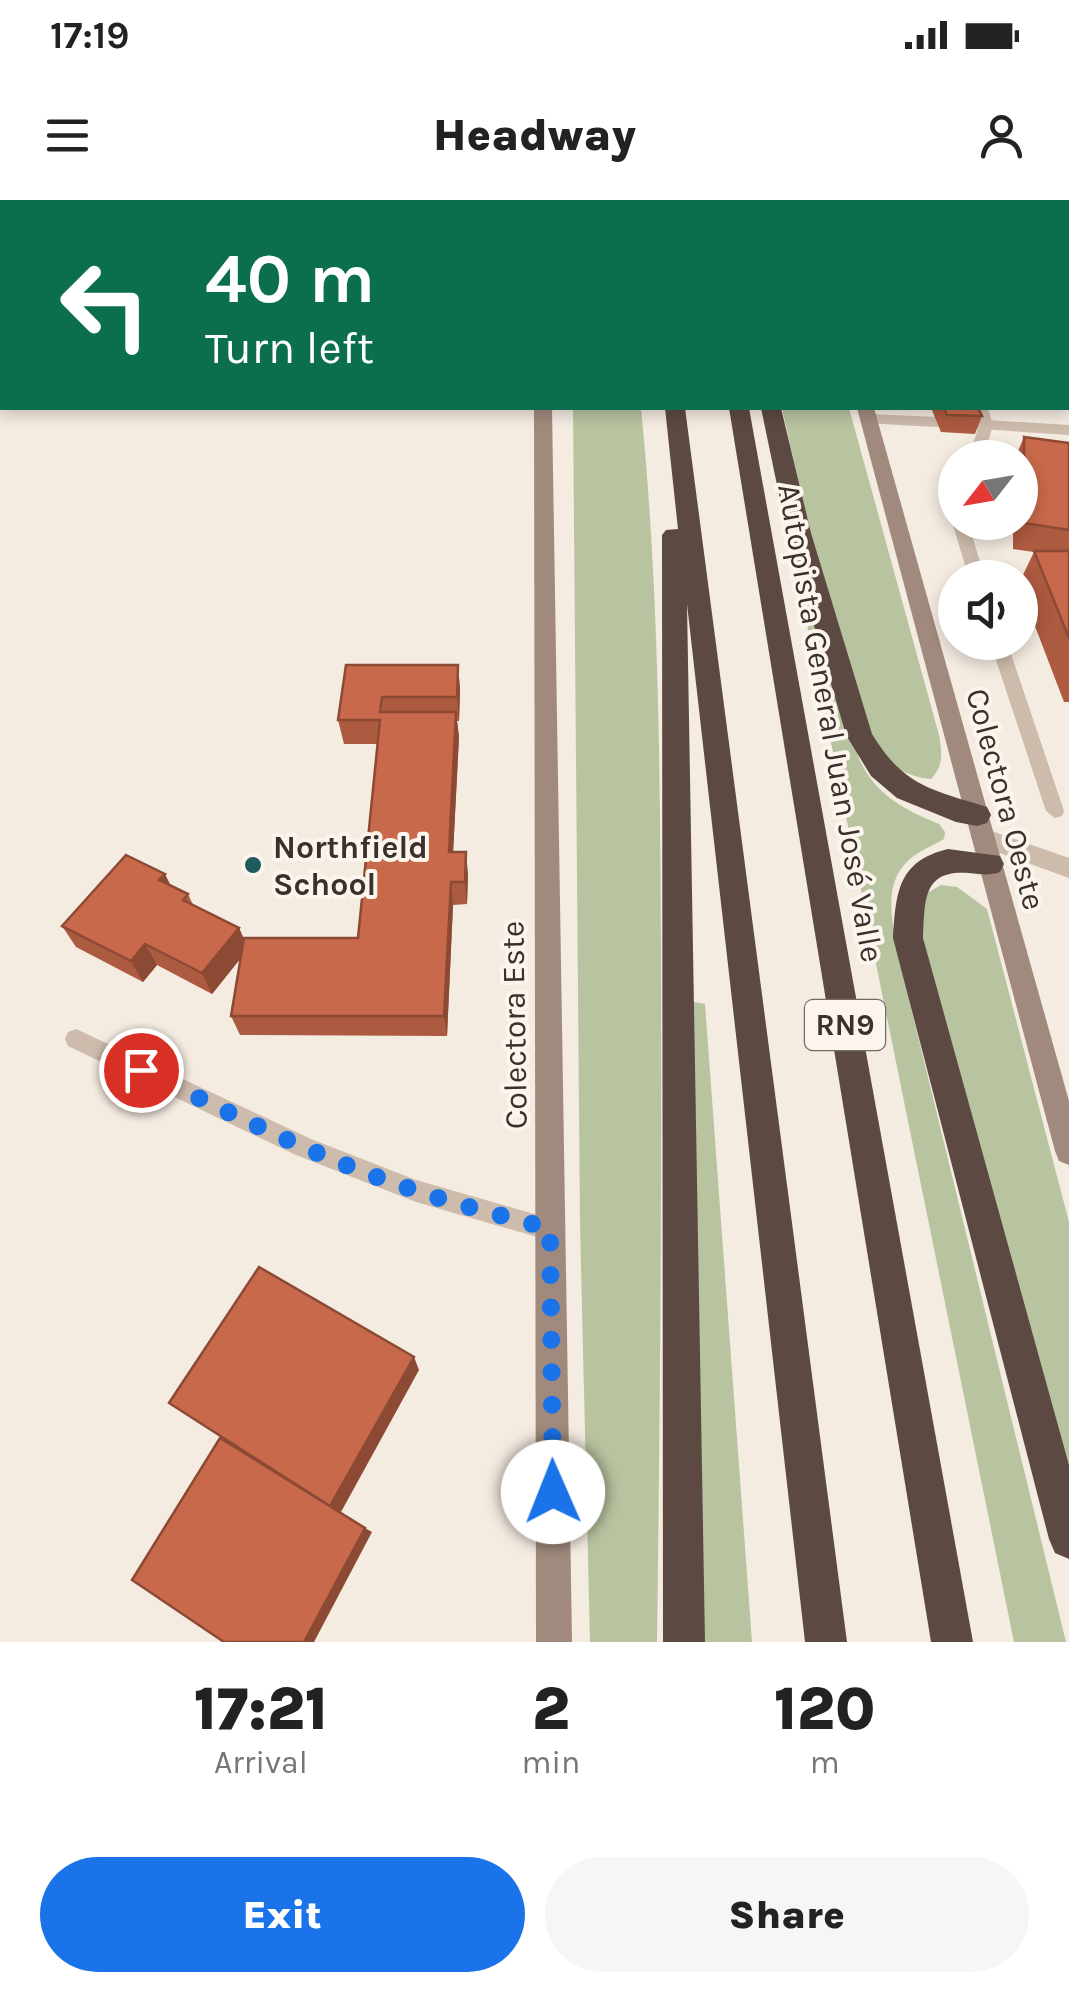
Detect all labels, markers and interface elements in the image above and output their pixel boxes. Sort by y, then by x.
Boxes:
text: 17:19 [50,13,129,58]
icon: menu [40,108,95,163]
icon: person [974,108,1029,163]
text: Headway [433,109,636,161]
text: 40 m [205,238,375,320]
icon: left [40,240,170,370]
text: Turn left [205,322,374,374]
north arrow [938,440,1038,540]
map controls [938,440,1038,660]
street label: Autopista General Juan José Valle [770,481,891,965]
button: sound [938,560,1038,660]
street label: Colectora Oeste [958,684,1053,914]
place label: Northfield School [273,829,428,903]
marker: Northfield School [242,854,264,876]
street label: Colectora Este [494,920,535,1130]
road number: RN9 [805,1000,885,1050]
pin [99,1028,184,1113]
icon: arrive [114,1043,169,1098]
position arrow [501,1440,605,1544]
text: 17:21 [194,1674,328,1744]
text: 2 [532,1674,570,1744]
text: 120 [774,1674,875,1744]
text: Arrival [214,1744,308,1781]
text: min [522,1744,580,1781]
text: m [810,1744,840,1781]
button: Exit [40,1857,525,1972]
button: Share [545,1857,1029,1972]

